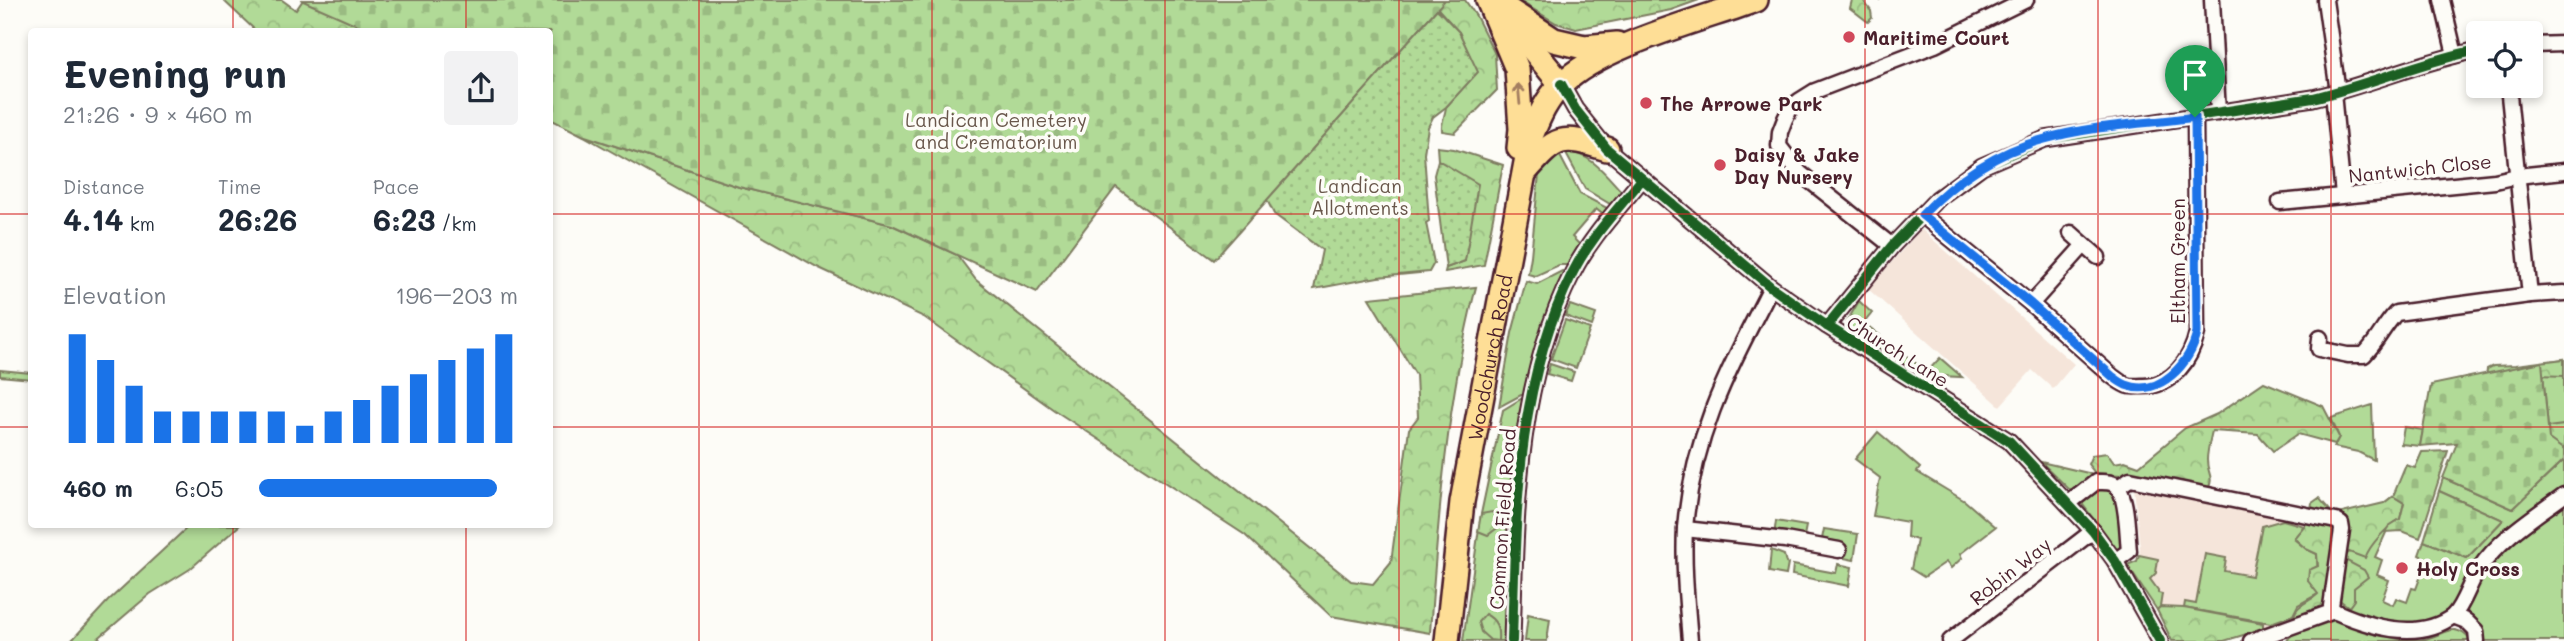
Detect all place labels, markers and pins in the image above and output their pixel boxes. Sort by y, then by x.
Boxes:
place label: Maritime Court [1863,25,2009,50]
marker: Maritime Court [1841,29,1857,45]
pin [2165,45,2225,117]
place label: The Arrowe Park [1660,91,1823,116]
marker: The Arrowe Park [1638,95,1654,111]
place label: Daisy & Jake Day Nursery [1734,142,1859,189]
marker: Daisy & Jake Day Nursery [1712,157,1728,173]
place label: Holy Cross [2416,556,2520,581]
marker: Holy Cross [2394,560,2410,576]

